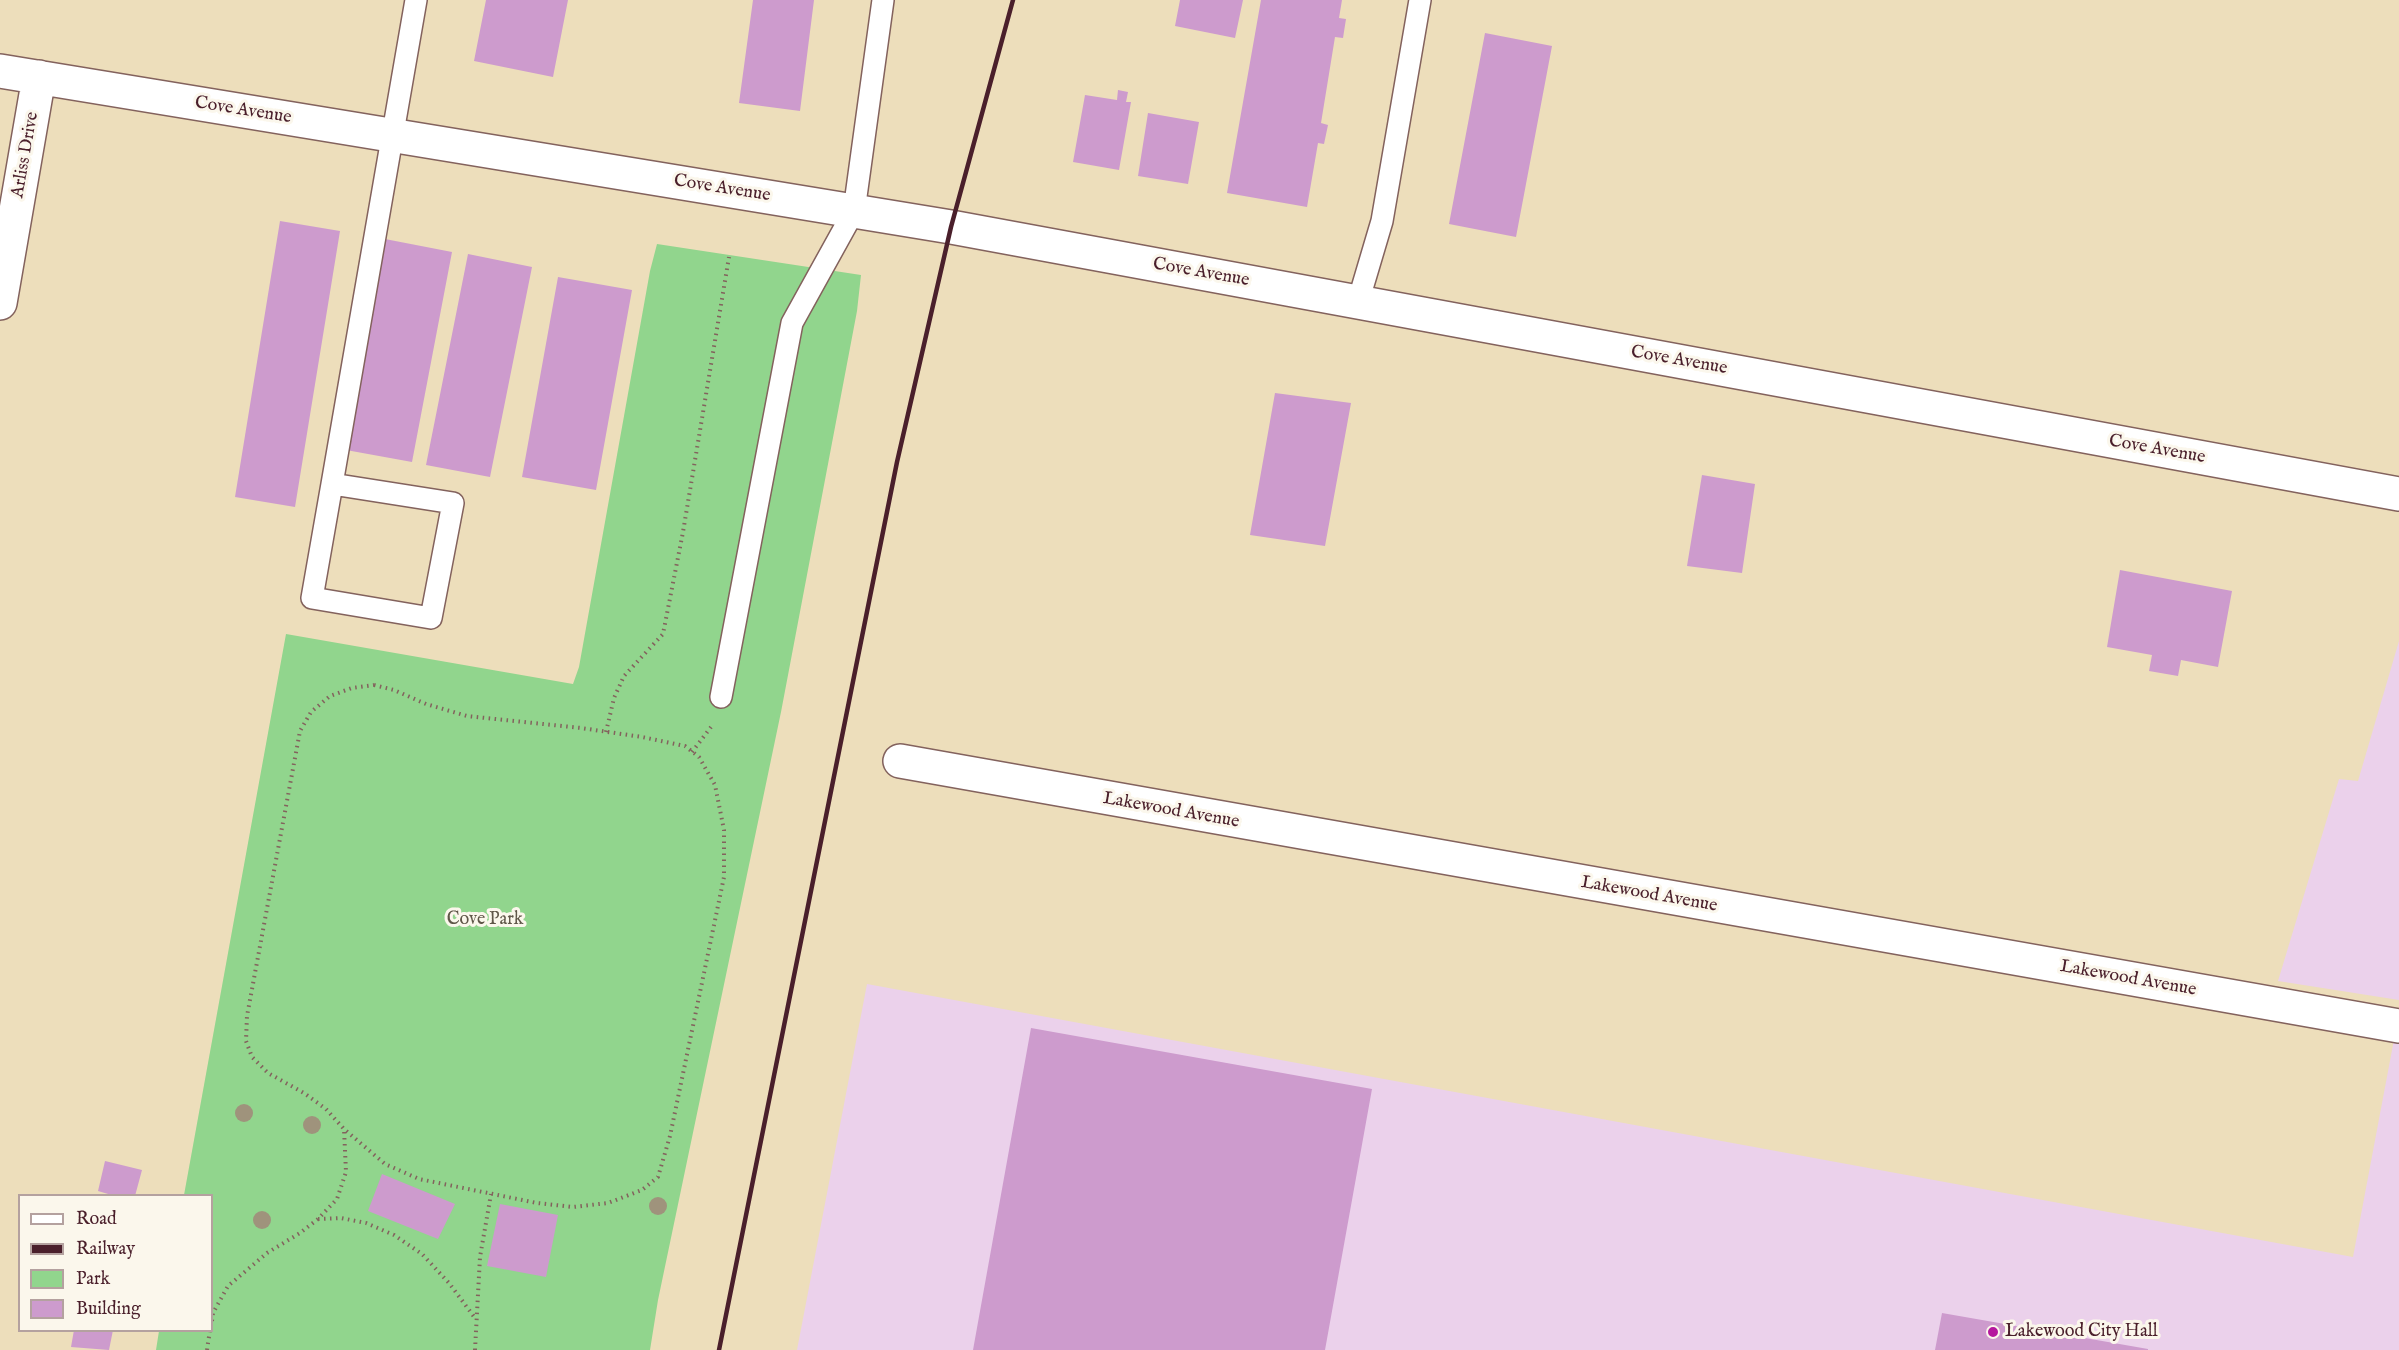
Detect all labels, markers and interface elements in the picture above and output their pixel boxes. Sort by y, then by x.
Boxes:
street label: Cove Avenue [193,93,293,129]
street label: Arliss Drive [8,110,44,200]
street label: Cove Avenue [672,171,772,207]
street label: Cove Avenue [1151,254,1251,292]
street label: Cove Avenue [1629,342,1729,380]
street label: Cove Avenue [2107,431,2207,469]
street label: Lakewood Avenue [1101,788,1241,834]
street label: Lakewood Avenue [1579,872,1719,918]
park label: Cove Park [447,909,523,931]
street label: Lakewood Avenue [2058,956,2198,1002]
legend [18,1194,213,1332]
text: Road [76,1208,117,1231]
text: Railway [76,1238,135,1261]
text: Park [76,1268,110,1291]
text: Building [76,1298,141,1321]
place label: Lakewood City Hall [2005,1321,2158,1343]
marker: Lakewood City Hall [1986,1325,2000,1339]

